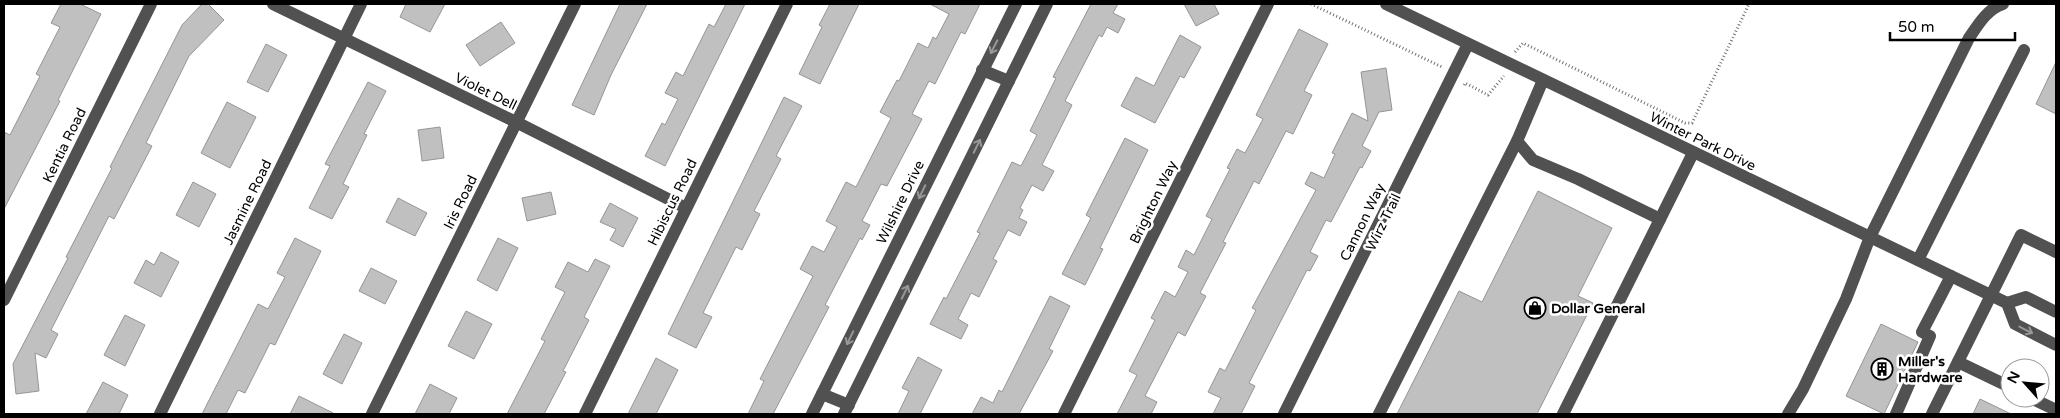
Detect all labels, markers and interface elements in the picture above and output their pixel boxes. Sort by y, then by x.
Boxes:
scale bar [1890,10,2015,42]
text: 50 m [1898,18,1935,36]
one-way arrow [989,39,998,54]
street label: Violet Dell [452,69,520,114]
street label: Kentia Road [39,105,90,185]
street label: Winter Park Drive [1647,108,1759,175]
one-way arrow [972,139,982,154]
street label: Hibiscus Road [644,156,701,248]
street label: Jasmine Road [219,157,275,248]
street label: Brighton Way [1126,157,1181,247]
street label: Wilshire Drive [873,158,928,247]
street label: Iris Road [440,172,481,232]
street label: Cannon Way [1336,180,1389,264]
one-way arrow [916,185,926,200]
street label: Wirz Trail [1362,191,1405,254]
one-way arrow [901,285,910,300]
shop icon: Dollar General [1523,296,1547,320]
place label: Dollar General [1551,300,1645,317]
one-way arrow [2018,325,2033,335]
one-way arrow [844,330,854,345]
place label: Miller's Hardware [1898,353,1962,386]
building icon: Miller's Hardware [1870,357,1894,381]
north arrow [2000,358,2050,408]
text: N [2004,368,2024,386]

